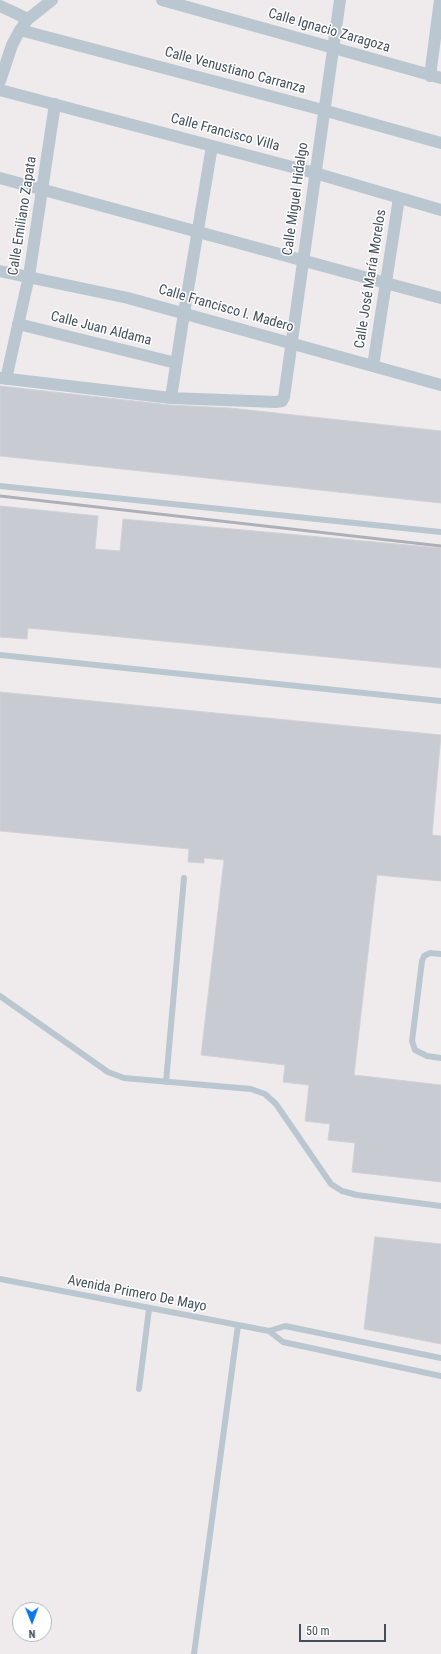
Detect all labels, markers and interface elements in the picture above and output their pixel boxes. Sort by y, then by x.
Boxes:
street label: Calle Ignacio Zaragoza [266,6,392,56]
street label: Calle Venustiano Carranza [163,44,307,98]
street label: Calle Francisco Villa [169,110,281,156]
street label: Calle Miguel Hidalgo [280,141,312,257]
street label: Calle Emiliano Zapata [5,155,41,277]
street label: Calle José María Morelos [352,208,390,350]
street label: Calle Francisco I. Madero [156,282,296,336]
street label: Calle Juan Aldama [49,308,153,350]
street label: Avenida Primero De Mayo [66,1272,208,1316]
north arrow [12,1602,52,1642]
scale bar [301,1616,388,1642]
text: 50 m [306,1624,330,1638]
text: N [29,1627,36,1640]

